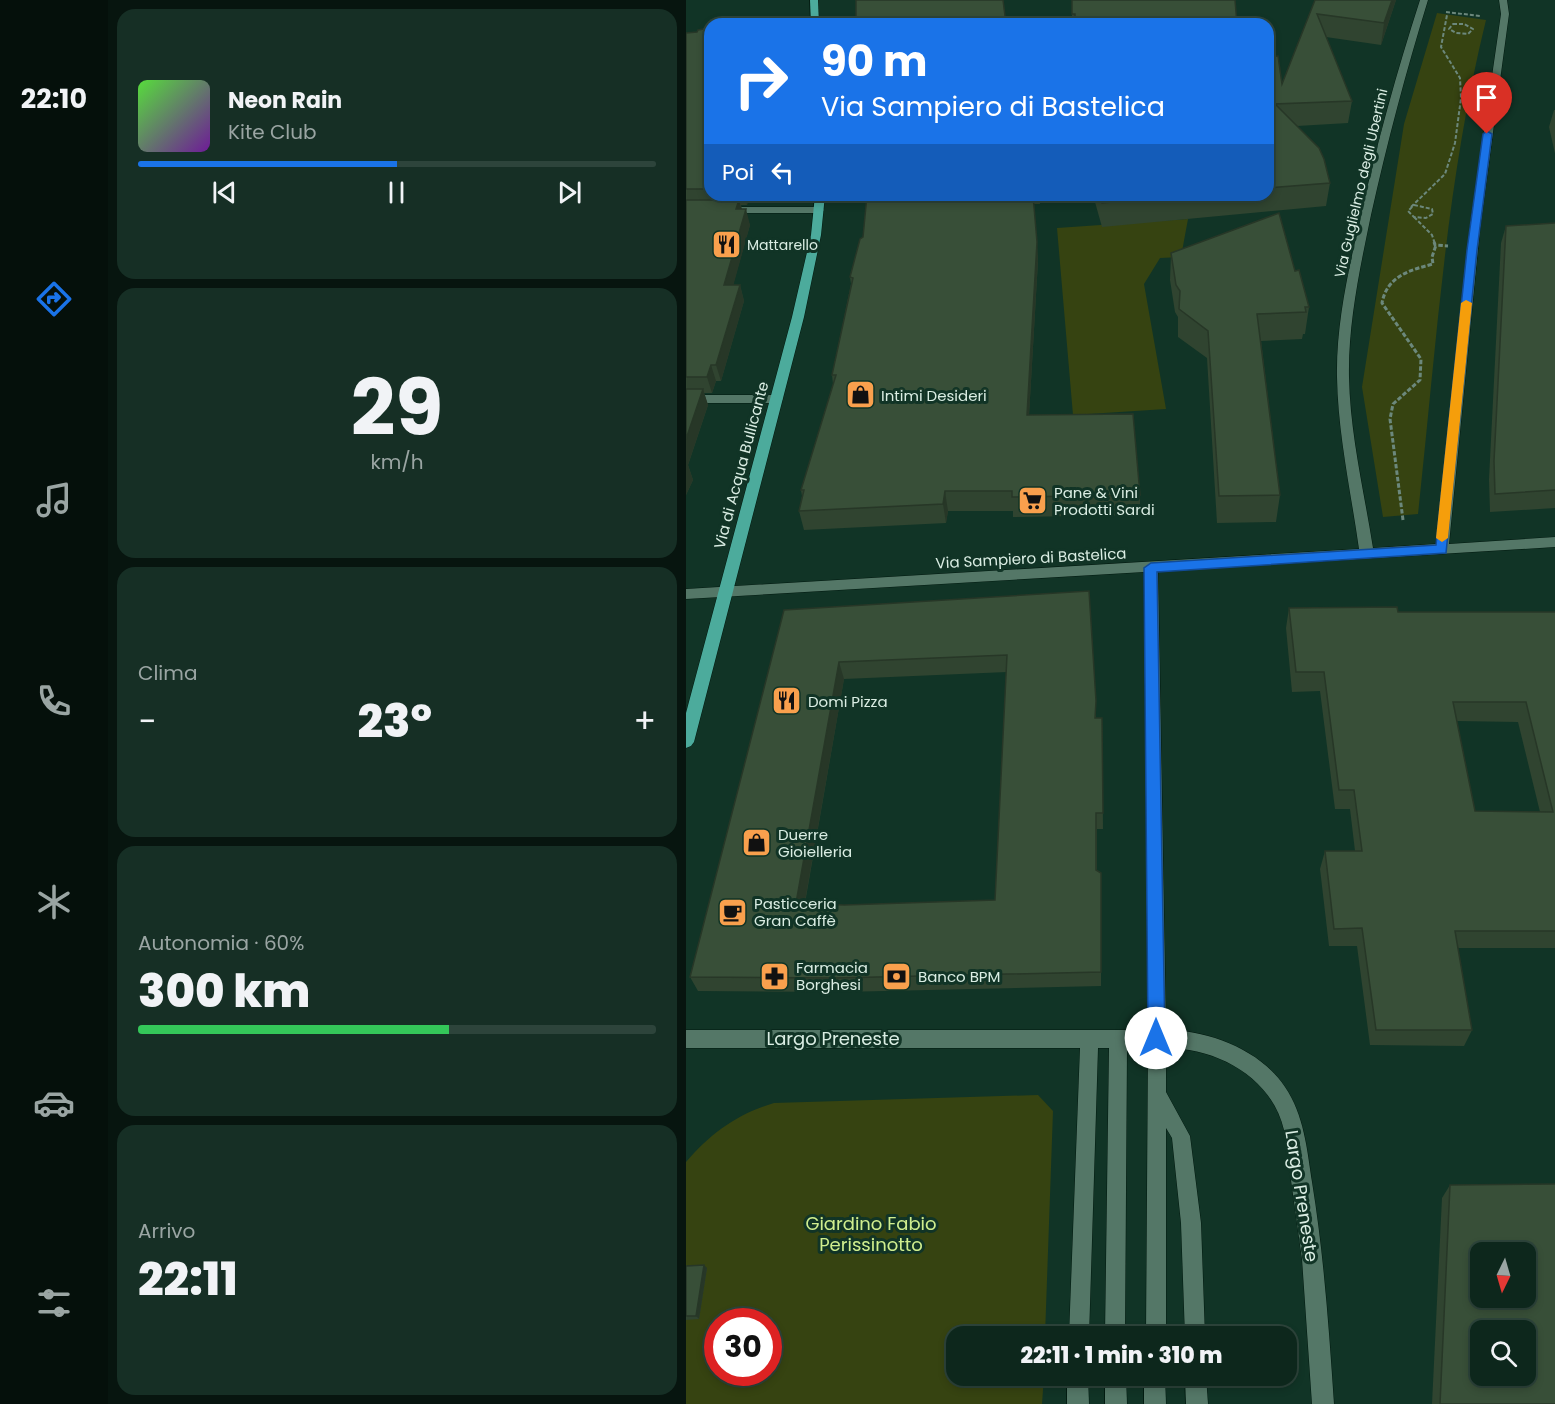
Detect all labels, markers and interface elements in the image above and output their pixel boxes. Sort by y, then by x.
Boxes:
text: 90 m [821,32,928,91]
icon: right [722,42,800,120]
pin [1461,72,1512,134]
text: 22:10 [21,80,87,117]
icon: arrive [1470,81,1503,114]
text: Neon Rain [228,85,342,116]
street label: Via Guglielmo degli Ubertini [1329,86,1393,280]
text: Via Sampiero di Bastelica [821,88,1165,125]
text: Kite Club [228,118,317,146]
icon: left [766,156,799,189]
text: Poi [722,157,754,188]
icon: previous [208,176,241,209]
icon: pause [380,176,413,209]
icon: next [553,176,586,209]
restaurant icon: Mattarello [710,229,742,261]
place label: Mattarello [747,235,818,255]
icon: directions [33,278,75,320]
text: 29 [351,353,443,462]
street label: Via di Acqua Bullicante [709,379,773,551]
shop icon: Intimi Desideri [844,379,876,411]
place label: Intimi Desideri [881,385,987,406]
text: km/h [370,448,424,476]
icon: music [33,479,75,521]
place label: Pane & Vini Prodotti Sardi [1054,482,1155,520]
supermarket icon: Pane & Vini Prodotti Sardi [1017,485,1049,517]
street label: Via Sampiero di Bastelica [935,543,1127,573]
text: Clima [138,659,197,687]
icon: phone [33,680,75,722]
restaurant icon: Domi Pizza [771,685,803,717]
text: 23° [357,690,432,753]
place label: Domi Pizza [808,691,888,712]
text: − [138,698,156,745]
text: + [633,698,656,745]
place label: Duerre Gioielleria [778,824,852,862]
shop icon: Duerre Gioielleria [741,827,773,859]
icon: climate [33,881,75,923]
place label: Pasticceria Gran Caffè [754,893,837,931]
cafe icon: Pasticceria Gran Caffè [717,896,749,928]
text: Autonomia · 60% [138,929,304,957]
place label: Farmacia Borghesi [796,957,868,995]
text: 300 km [138,960,310,1023]
pharmacy icon: Farmacia Borghesi [759,960,791,992]
bank icon: Banco BPM [881,960,913,992]
place label: Banco BPM [918,966,1000,987]
position arrow [1124,1006,1188,1070]
street label: Largo Preneste [766,1026,900,1051]
icon: car [33,1082,75,1124]
street label: Largo Preneste [1279,1128,1325,1264]
park label: Giardino Fabio Perissinotto [805,1211,937,1257]
text: Arrivo [138,1217,195,1245]
north arrow [1470,1242,1536,1308]
map controls [1470,1242,1536,1386]
text: 22:11 [138,1248,238,1311]
icon: filters [33,1282,75,1324]
speed limit sign: 30 [704,1308,782,1386]
button: search [1470,1320,1536,1386]
text: 22:11 · 1 min · 310 m [1021,1340,1222,1371]

